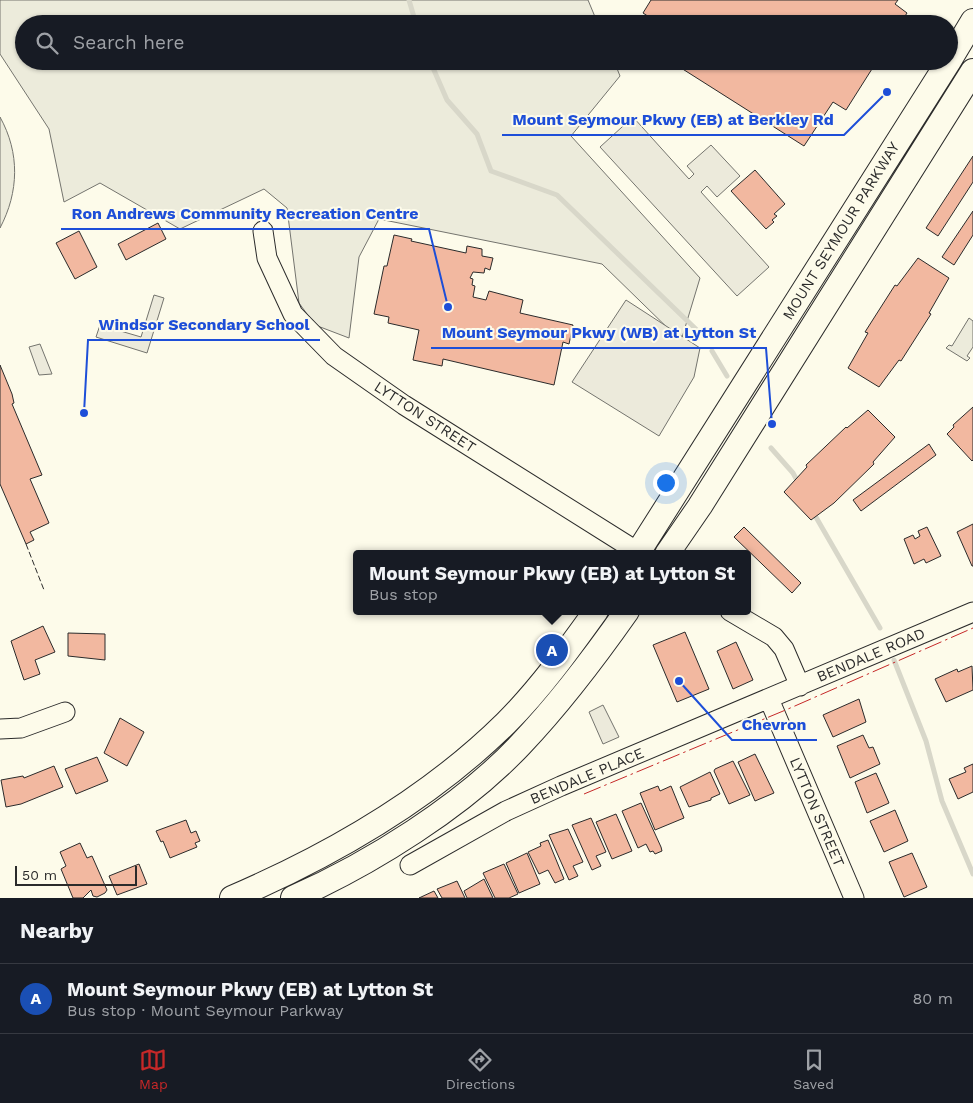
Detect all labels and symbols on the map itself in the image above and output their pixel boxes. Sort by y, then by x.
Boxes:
callout: Mount Seymour Pkwy (EB) at Berkley Rd [502,104,844,135]
text: Mount Seymour Pkwy (EB) at Berkley Rd [512,110,834,129]
street label: MOUNT SEYMOUR PARKWAY [779,138,903,323]
callout: Ron Andrews Community Recreation Centre [61,198,429,229]
text: Ron Andrews Community Recreation Centre [71,204,419,223]
callout: Windsor Secondary School [88,309,320,340]
text: Windsor Secondary School [98,315,310,334]
callout: Mount Seymour Pkwy (WB) at Lytton St [431,317,766,348]
text: Mount Seymour Pkwy (WB) at Lytton St [442,323,756,342]
street label: LYTTON STREET [371,377,479,457]
your location [653,470,679,496]
street label: BENDALE ROAD [814,624,928,686]
pin: A [536,631,568,669]
callout: Chevron [732,709,817,740]
text: Chevron [741,715,807,734]
street label: BENDALE PLACE [527,744,647,808]
street label: LYTTON STREET [786,754,848,870]
scale bar [15,863,138,886]

